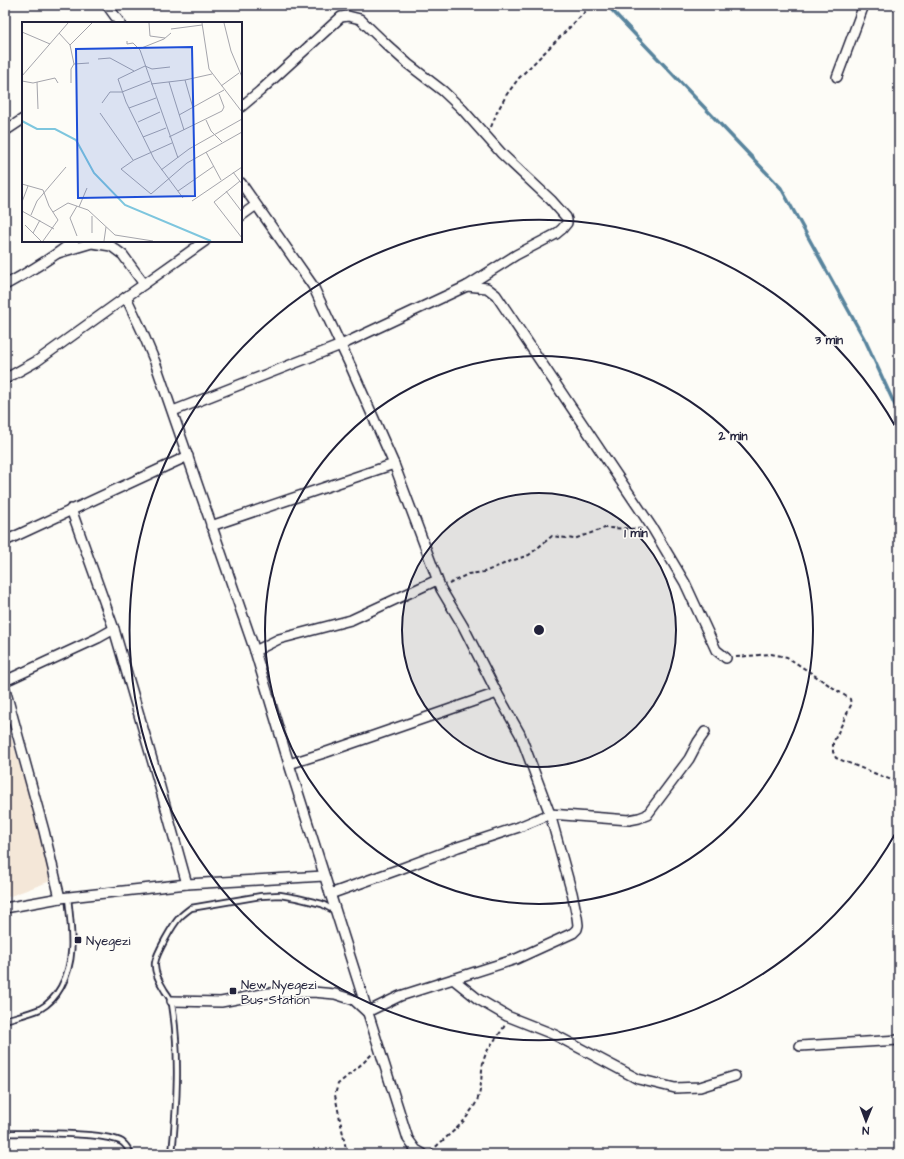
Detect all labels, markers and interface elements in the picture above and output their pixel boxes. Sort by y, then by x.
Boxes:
inset map [22,22,242,242]
text: 3 min [814,332,843,349]
text: 2 min [718,428,747,445]
text: 1 min [624,525,648,542]
centre of rings [532,623,546,637]
place label: Nyegezi [86,932,130,951]
marker: Nyegezi [73,935,83,945]
place label: New Nyegezi Bus Station [241,976,316,1009]
marker: New Nyegezi Bus Station [228,986,238,996]
north arrow [846,1101,886,1141]
text: N [862,1123,869,1138]

